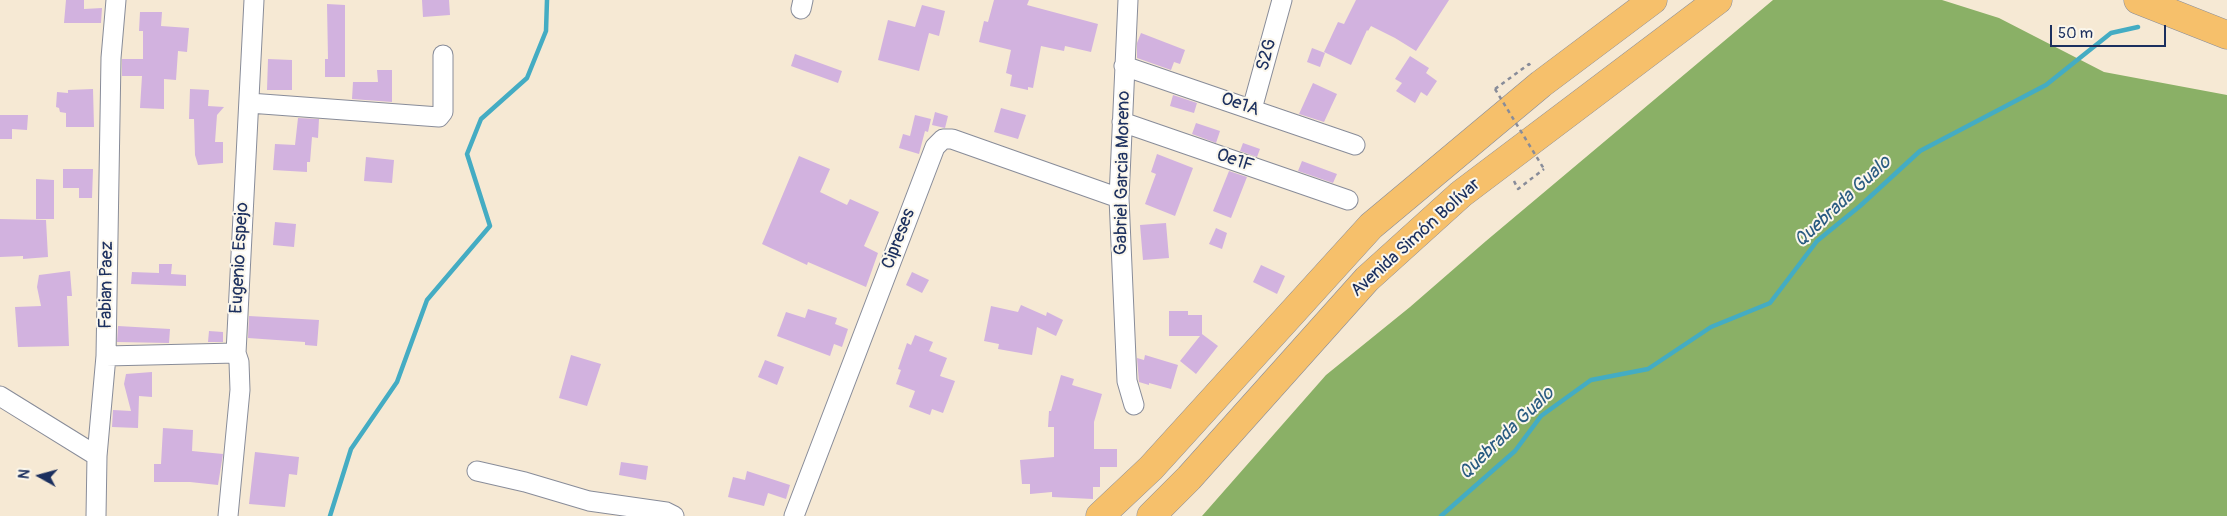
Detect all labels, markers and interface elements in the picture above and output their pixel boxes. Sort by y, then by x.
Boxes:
scale bar [2052,15,2168,47]
text: 50 m [2058,24,2093,43]
street label: S2G [1252,37,1282,73]
street label: Oe1A [1218,88,1262,122]
street label: Gabriel Garcia Moreno [1111,91,1135,255]
street label: Oe1F [1213,145,1257,177]
water label: Quebrada Gualo [1790,152,1896,252]
street label: Avenida Simón Bolívar [1347,174,1485,302]
street label: Eugenio Espejo [226,202,254,314]
street label: Cipreses [878,206,920,272]
street label: Fabian Paez [95,241,119,329]
water label: Quebrada Gualo [1455,383,1559,485]
north arrow [15,451,65,501]
text: N [16,468,34,480]

